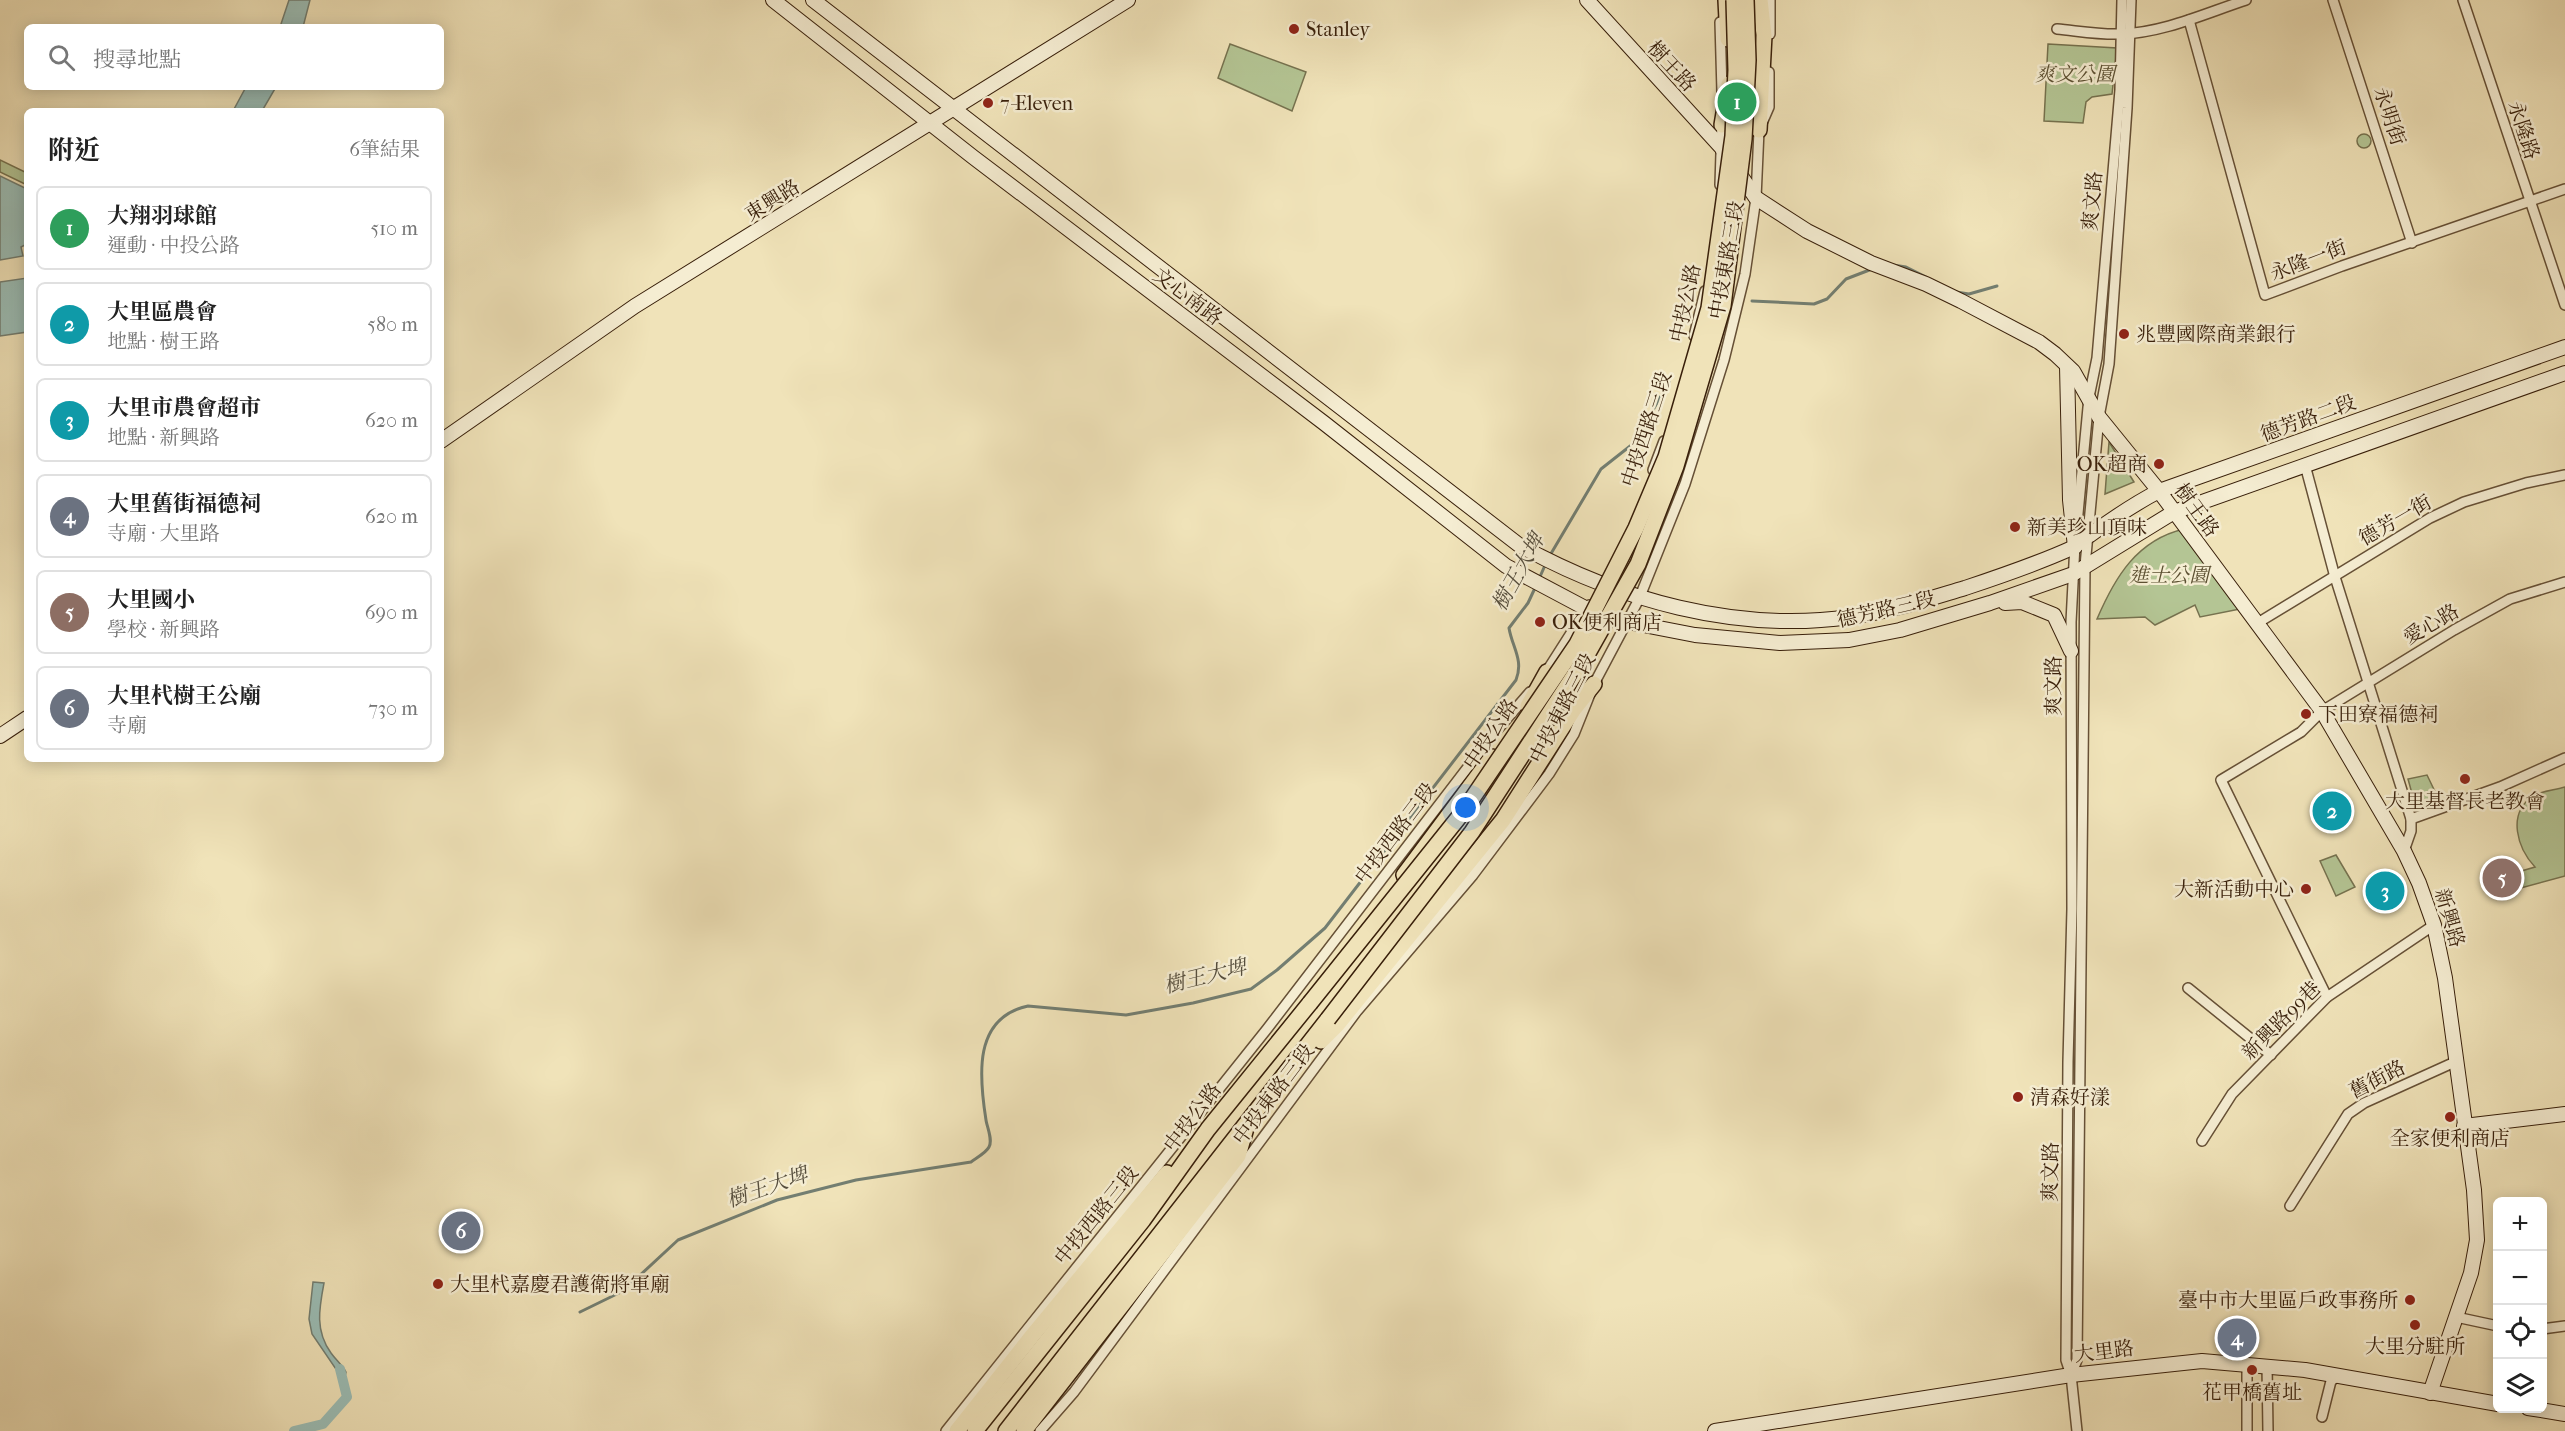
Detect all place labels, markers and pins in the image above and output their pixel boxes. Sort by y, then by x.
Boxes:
place label: Stanley [1306,18,1371,41]
marker: Stanley [1287,22,1301,36]
pin: 1 [1718,80,1756,124]
place label: 7-Eleven [1000,92,1074,115]
marker: 7-Eleven [981,96,995,110]
place label: 兆豐國際商業銀行 [2136,323,2296,346]
marker: 兆豐國際商業銀行 [2117,327,2131,341]
place label: OK超商 [2077,453,2147,476]
marker: OK超商 [2152,457,2166,471]
place label: 新美珍山頂味 [2027,516,2147,539]
marker: 新美珍山頂味 [2008,520,2022,534]
place label: OK便利商店 [1552,611,1662,634]
marker: OK便利商店 [1533,615,1547,629]
place label: 下田寮福德祠 [2318,703,2438,726]
marker: 下田寮福德祠 [2299,707,2313,721]
marker: 大里基督長老教會 [2458,772,2472,786]
pin: 2 [2312,788,2352,834]
place label: 大里基督長老教會 [2385,790,2545,813]
pin: 5 [2482,856,2522,900]
pin: 3 [2366,868,2404,914]
place label: 大新活動中心 [2174,878,2294,901]
marker: 大新活動中心 [2299,882,2313,896]
place label: 清森好漾 [2030,1086,2110,1109]
marker: 清森好漾 [2011,1090,2025,1104]
marker: 全家便利商店 [2443,1110,2457,1124]
place label: 全家便利商店 [2390,1127,2510,1150]
pin: 6 [442,1208,480,1254]
place label: 大里杙嘉慶君護衛將軍廟 [450,1273,670,1296]
marker: 大里杙嘉慶君護衛將軍廟 [431,1277,445,1291]
place label: 臺中市大里區戶政事務所 [2178,1289,2398,1312]
marker: 臺中市大里區戶政事務所 [2403,1293,2417,1307]
pin: 4 [2218,1316,2256,1360]
marker: 大里分駐所 [2408,1318,2422,1332]
place label: 大里分駐所 [2365,1335,2465,1358]
marker: 花甲橋舊址 [2245,1363,2259,1377]
place label: 花甲橋舊址 [2202,1381,2302,1404]

